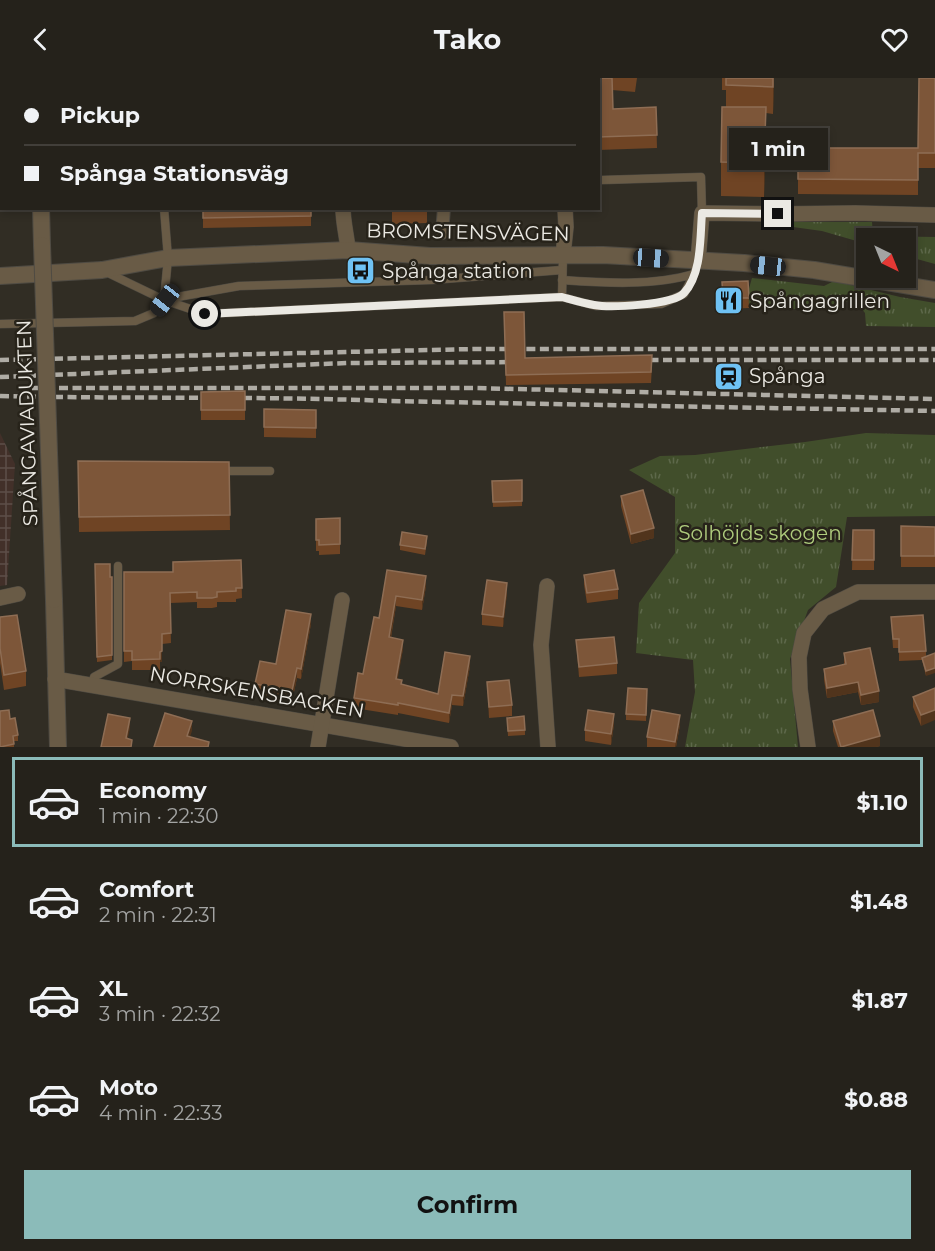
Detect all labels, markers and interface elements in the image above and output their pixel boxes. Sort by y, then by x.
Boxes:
icon: back [24,23,57,56]
text: Tako [434,23,501,56]
icon: heart [878,23,911,56]
text: Pickup [60,102,140,129]
callout: 1 min [728,127,828,169]
text: 1 min [751,137,806,161]
text: Spånga Stationsväg [60,160,289,187]
route end [764,200,791,227]
street label: BROMSTENSVÄGEN [366,218,570,246]
north arrow [856,228,916,288]
map controls [856,228,916,288]
car [632,248,670,268]
bus stop icon: Spånga station [345,255,377,287]
car [749,255,787,277]
place label: Spånga station [382,259,533,283]
car [147,280,183,320]
restaurant icon: Spångagrillen [713,285,745,317]
place label: Spångagrillen [750,289,890,313]
route start [191,300,218,327]
street label: SPÅNGAVIADUKTEN [10,319,43,527]
station icon: Spånga [712,360,744,392]
place label: Spånga [749,364,826,388]
park label: Solhöjds skogen [678,521,842,545]
street label: NORRSKENSBACKEN [148,661,366,723]
icon: car [27,775,81,829]
text: Economy [99,777,207,804]
text: $1.10 [857,789,908,816]
text: 1 min · 22:30 [99,804,219,828]
icon: car [27,874,81,928]
text: Comfort [99,876,194,903]
text: $1.48 [850,888,908,915]
text: 2 min · 22:31 [99,903,217,927]
icon: car [27,973,81,1027]
text: XL [99,975,128,1002]
text: $1.87 [851,987,908,1014]
text: 3 min · 22:32 [99,1002,221,1026]
icon: car [27,1072,81,1126]
text: Moto [99,1074,158,1101]
text: $0.88 [844,1086,908,1113]
text: 4 min · 22:33 [99,1101,223,1125]
button: Confirm [24,1170,911,1239]

